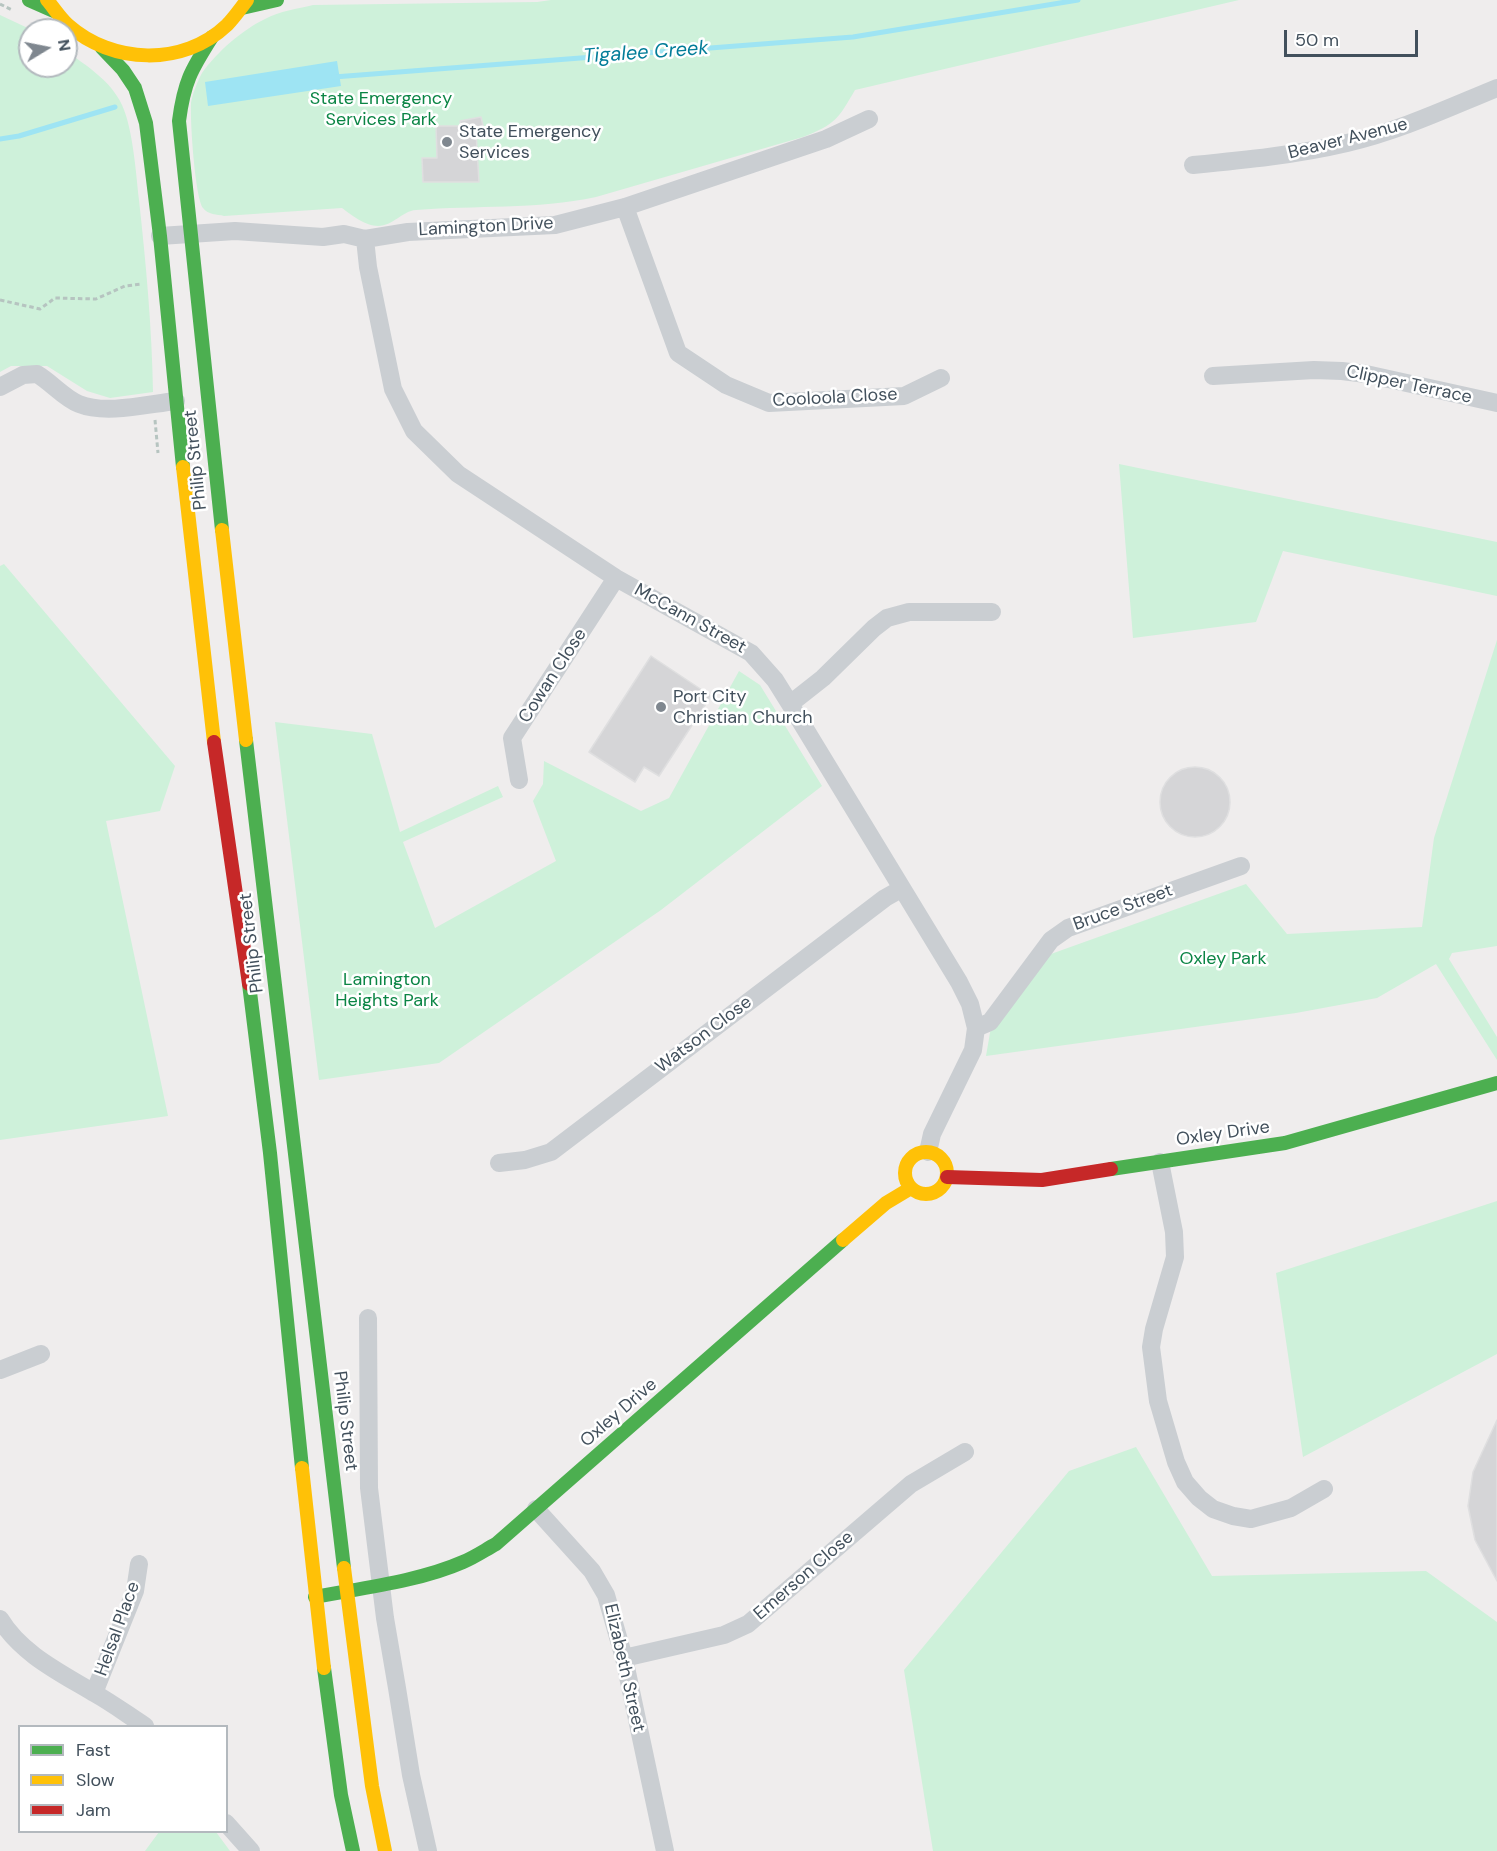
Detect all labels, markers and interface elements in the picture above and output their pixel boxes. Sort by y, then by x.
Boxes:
north arrow [18,18,78,78]
scale bar [1287,18,1420,56]
text: 50 m [1295,28,1339,52]
water label: Tigalee Creek [583,37,709,69]
text: N [53,38,76,53]
park label: State Emergency Services Park [310,88,452,130]
street label: Beaver Avenue [1286,114,1410,164]
place label: State Emergency Services [459,121,601,164]
marker: State Emergency Services [440,135,454,149]
street label: Lamington Drive [418,213,554,241]
street label: Clipper Terrace [1344,361,1474,409]
street label: Cooloola Close [772,384,898,412]
street label: Philip Street [180,409,212,511]
street label: McCann Street [630,579,750,659]
street label: Cowan Close [514,625,592,727]
place label: Port City Christian Church [673,686,813,728]
marker: Port City Christian Church [654,700,668,714]
street label: Bruce Street [1070,880,1176,936]
street label: Philip Street [235,892,269,994]
park label: Oxley Park [1179,948,1267,970]
park label: Lamington Heights Park [335,969,439,1012]
street label: Watson Close [652,992,756,1078]
street label: Oxley Drive [1175,1117,1271,1151]
street label: Philip Street [328,1370,362,1472]
street label: Oxley Drive [576,1374,662,1452]
street label: Emerson Close [750,1527,858,1625]
street label: Helsal Place [91,1579,145,1679]
street label: Elizabeth Street [599,1602,649,1734]
legend [18,1725,228,1833]
text: Fast [76,1738,111,1762]
text: Slow [76,1768,115,1792]
text: Jam [76,1798,111,1822]

